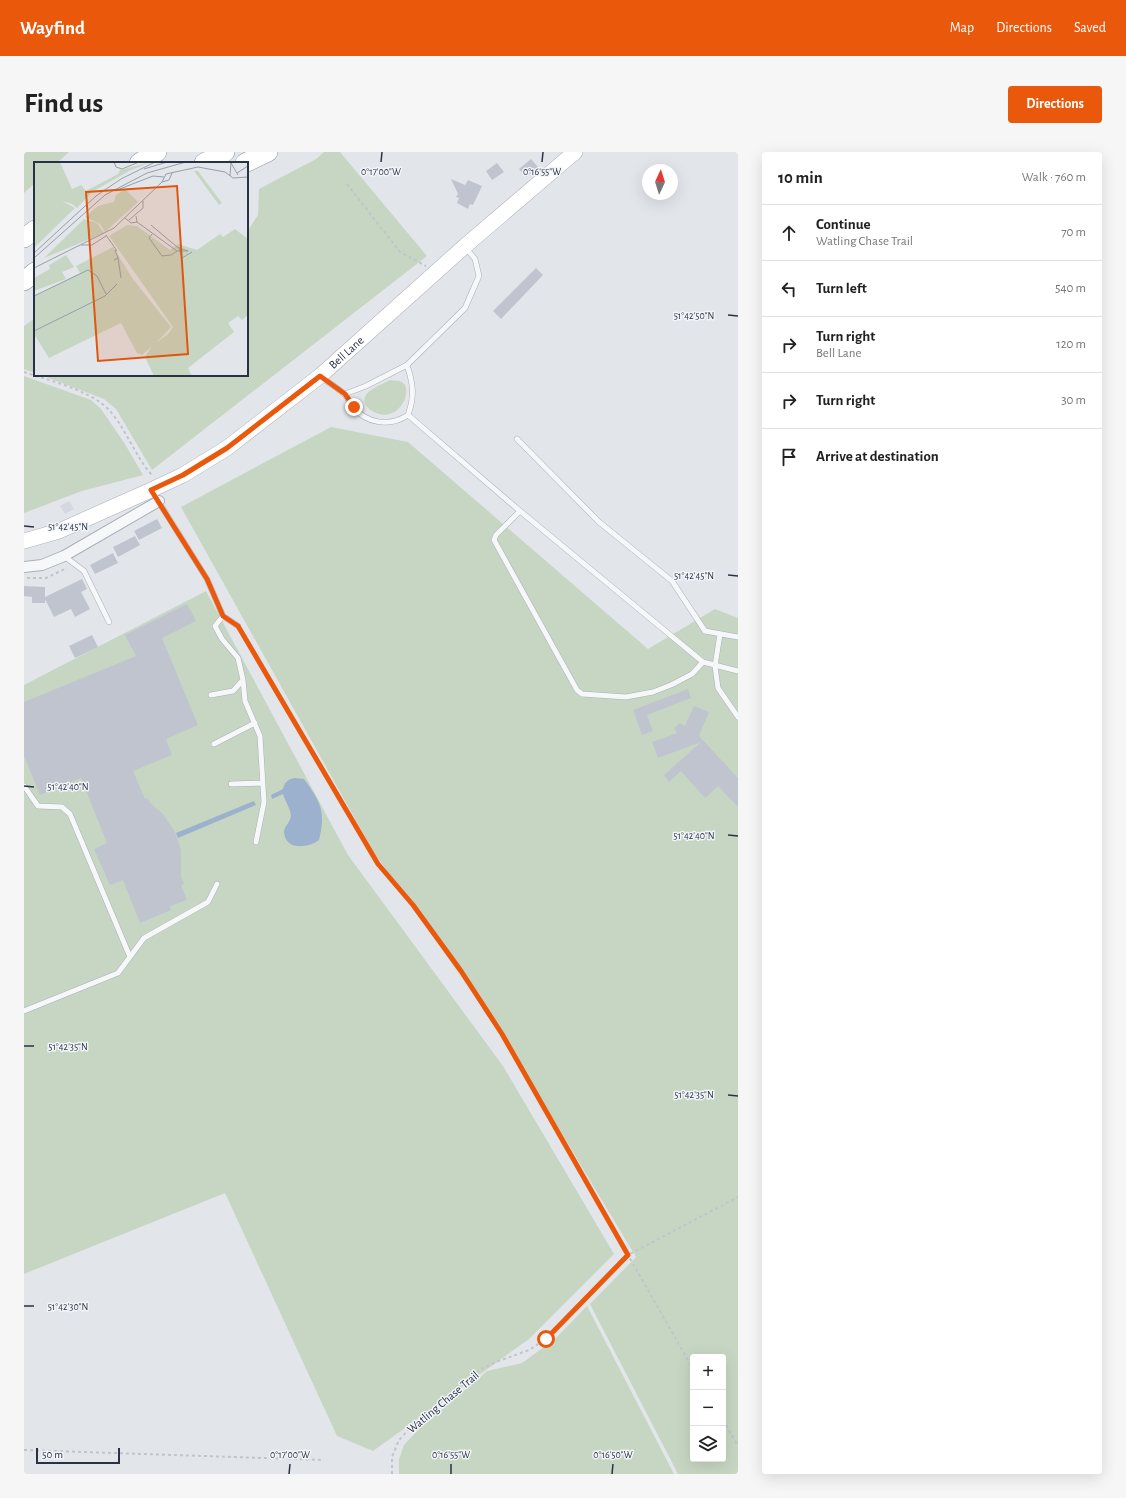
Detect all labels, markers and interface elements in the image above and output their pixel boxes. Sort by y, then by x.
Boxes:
text: Wayfind [20,19,85,38]
text: Map [950,21,974,35]
text: Directions [996,21,1052,35]
text: Saved [1074,21,1106,35]
button: Directions [1008,86,1102,123]
text: Find us [24,90,103,118]
inset map [34,162,248,376]
north arrow [642,164,678,200]
text: 0°17'00"W [361,167,401,177]
text: 0°16'55"W [523,167,561,177]
text: 10 min [778,169,823,186]
text: Walk · 760 m [1022,171,1086,184]
text: Continue [816,217,871,232]
icon: ahead [778,222,800,244]
text: 70 m [1061,226,1086,239]
text: Watling Chase Trail [816,235,913,248]
icon: left [778,278,800,300]
text: Turn left [816,281,867,296]
text: 540 m [1055,282,1086,295]
text: 51°42'50"N [674,311,714,321]
text: Turn right [816,329,875,344]
street label: Bell Lane [327,334,366,371]
icon: right [778,334,800,356]
text: 120 m [1056,338,1086,351]
text: Bell Lane [816,347,861,360]
icon: right [778,390,800,412]
text: Turn right [816,393,875,408]
text: 30 m [1061,394,1086,407]
route end [345,398,363,416]
icon: arrive [778,446,800,468]
text: Arrive at destination [816,449,939,464]
text: 51°42'45"N [48,522,88,532]
text: 51°42'45"N [674,571,714,581]
text: 51°42'40"N [47,782,89,792]
text: 51°42'40"N [673,831,715,841]
text: 51°42'35"N [48,1042,88,1052]
text: 51°42'35"N [674,1090,714,1100]
text: 51°42'30"N [48,1302,88,1312]
route start [537,1330,555,1348]
map controls [690,1354,726,1462]
button: + [690,1354,726,1390]
street label: Watling Chase Trail [405,1369,481,1435]
button: − [690,1390,726,1426]
button: layers [690,1426,726,1462]
scale bar [36,1446,120,1465]
text: 50 m [42,1449,63,1460]
text: 0°17'00"W [270,1450,310,1460]
text: 0°16'55"W [432,1450,470,1460]
text: 0°16'50"W [593,1450,633,1460]

